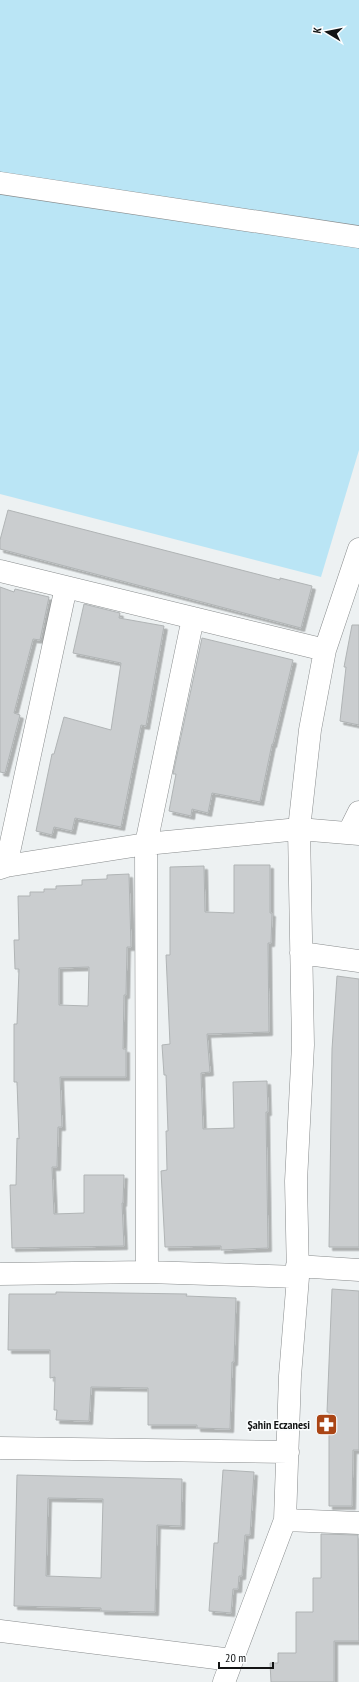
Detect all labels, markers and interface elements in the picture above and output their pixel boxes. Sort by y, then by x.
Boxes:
north arrow [307,12,347,52]
text: K [310,26,325,34]
pharmacy icon: Şahin Eczanesi [313,1412,339,1438]
place label: Şahin Eczanesi [248,1417,310,1432]
scale bar [219,1644,273,1670]
text: 20 m [225,1650,246,1665]

